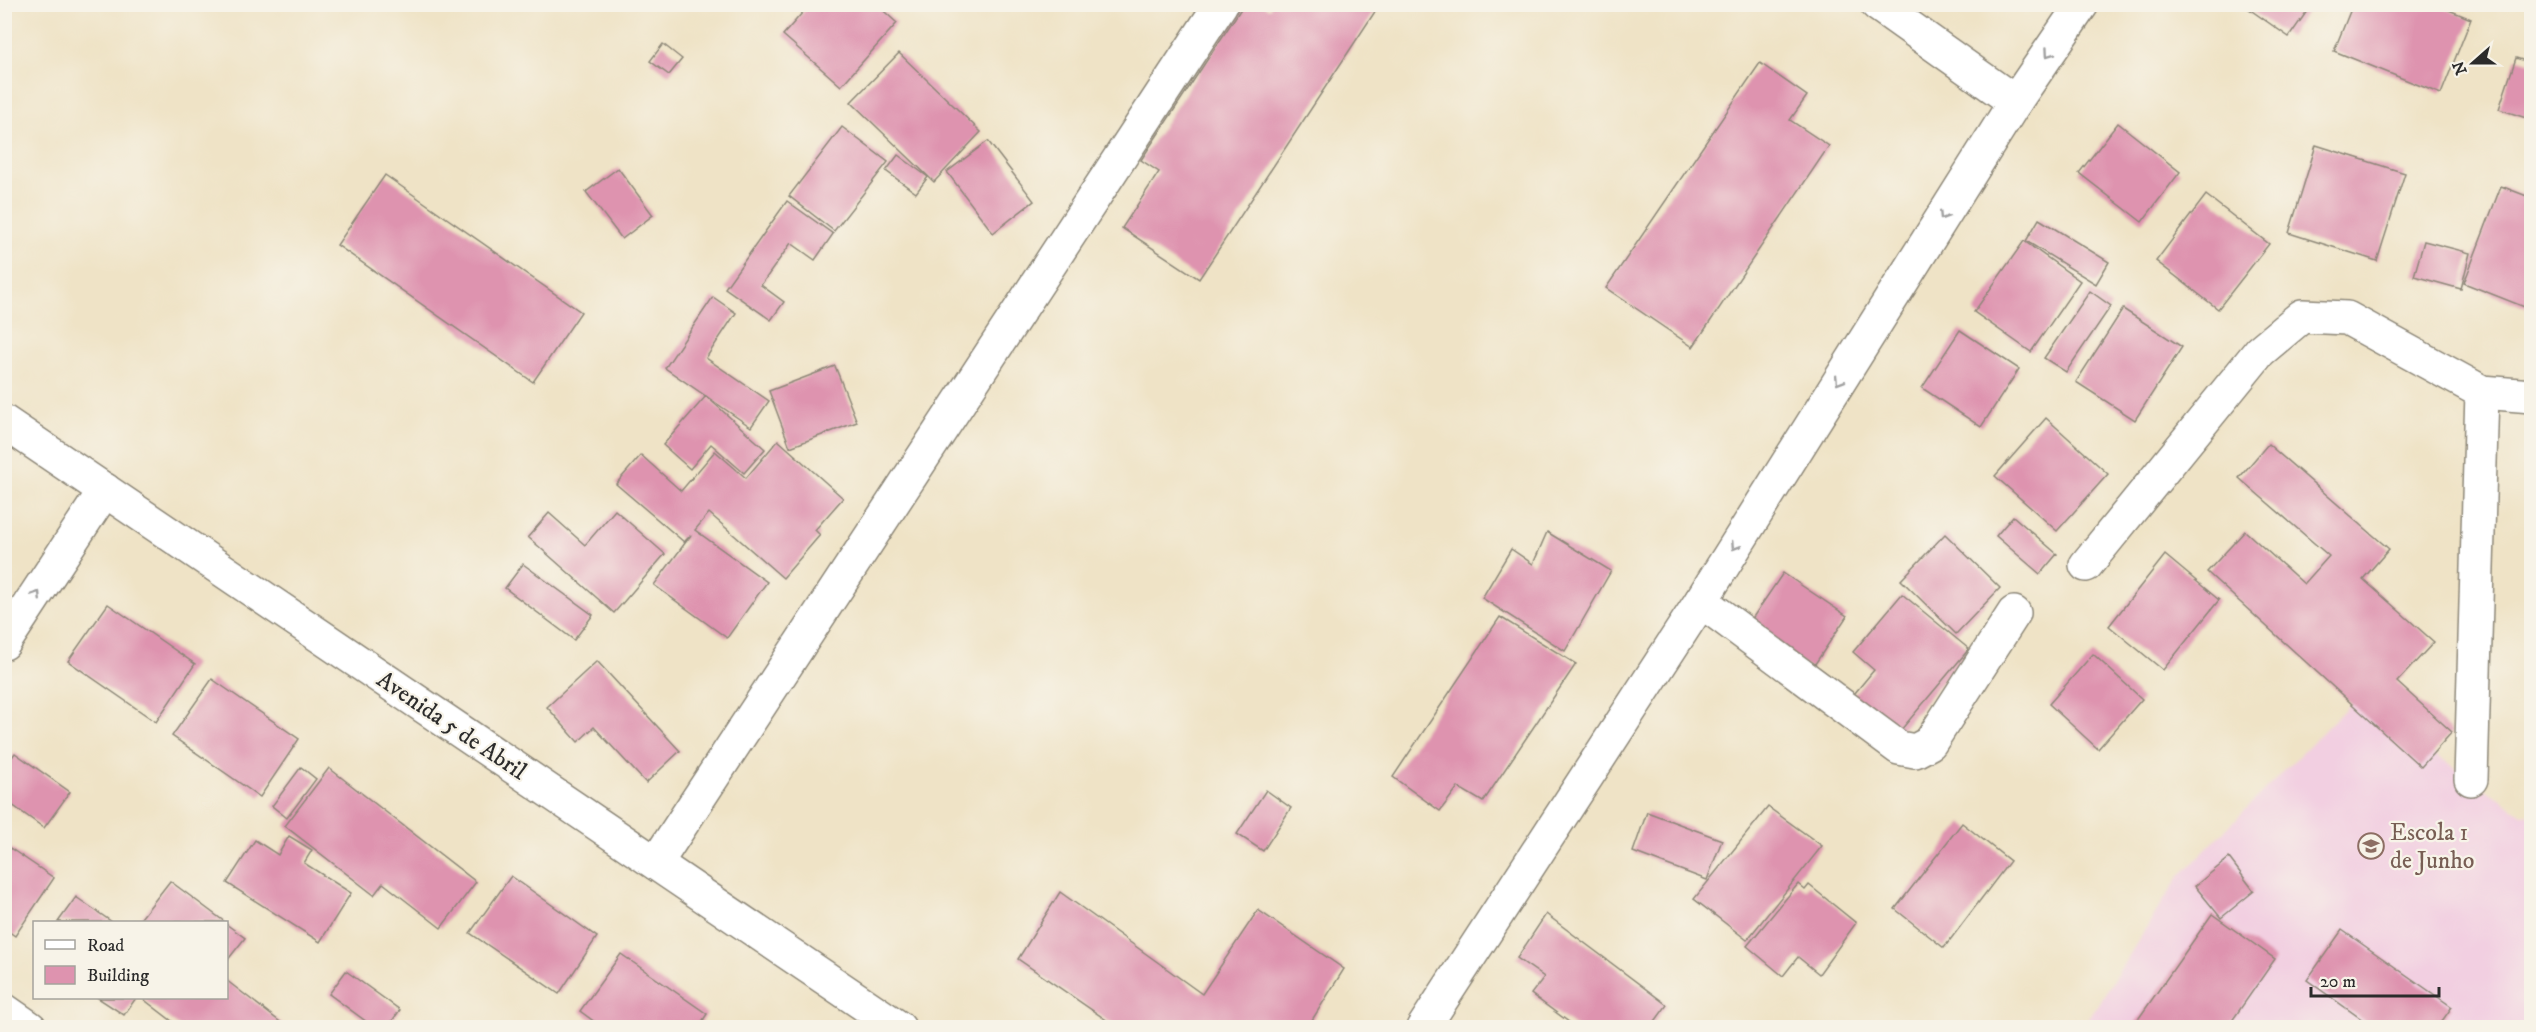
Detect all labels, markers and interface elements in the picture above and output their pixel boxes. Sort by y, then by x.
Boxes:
north arrow [2443,33,2503,93]
one-way arrow [2045,46,2056,57]
text: N [2448,58,2472,78]
one-way arrow [1939,210,1951,220]
one-way arrow [1835,375,1847,385]
one-way arrow [1731,540,1743,550]
one-way arrow [29,590,40,601]
street label: Avenida 5 de Abril [371,665,533,787]
place label: Escola 1 de Junho [2390,818,2474,876]
school or university icon: Escola 1 de Junho [2356,831,2386,861]
legend [33,921,228,999]
text: Road [87,935,124,957]
scale bar [2311,960,2438,998]
text: Building [87,965,149,987]
text: 20 m [2320,971,2356,993]

